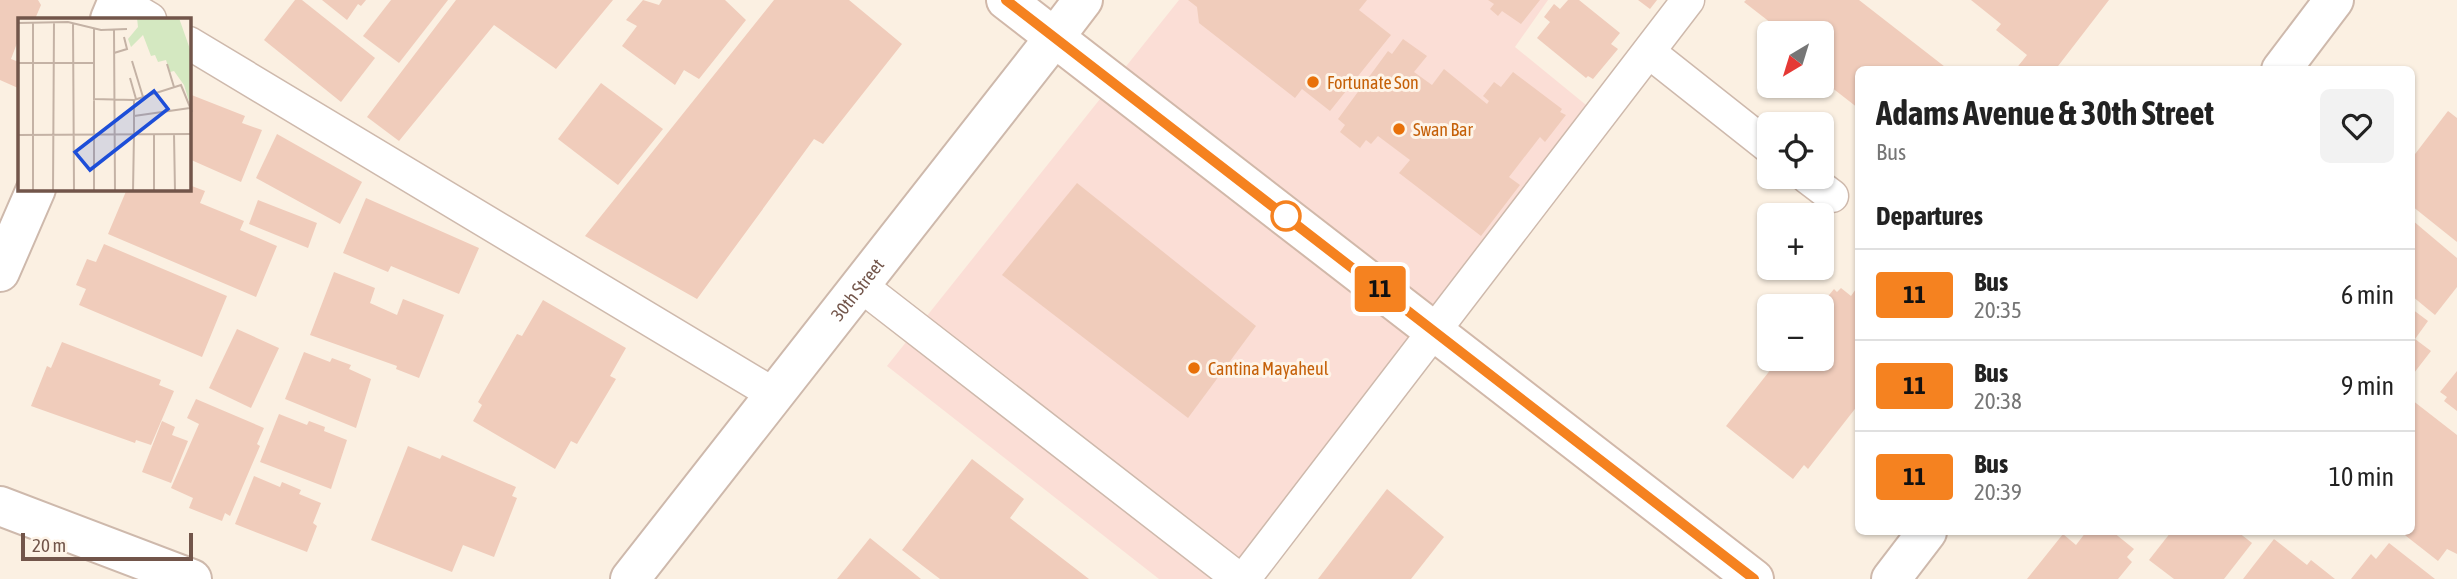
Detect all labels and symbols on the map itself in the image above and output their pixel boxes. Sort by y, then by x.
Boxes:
inset map [18,18,191,191]
north arrow [1757,21,1834,98]
place label: Fortunate Son [1327,72,1419,93]
marker: Fortunate Son [1305,74,1321,90]
place label: Swan Bar [1413,119,1473,140]
marker: Swan Bar [1391,121,1407,137]
unlabelled marker [1271,201,1301,231]
street label: 30th Street [826,254,888,325]
line badge: 11 [1348,266,1412,312]
place label: Cantina Mayaheul [1208,358,1329,379]
marker: Cantina Mayaheul [1186,360,1202,376]
scale bar [21,530,192,562]

